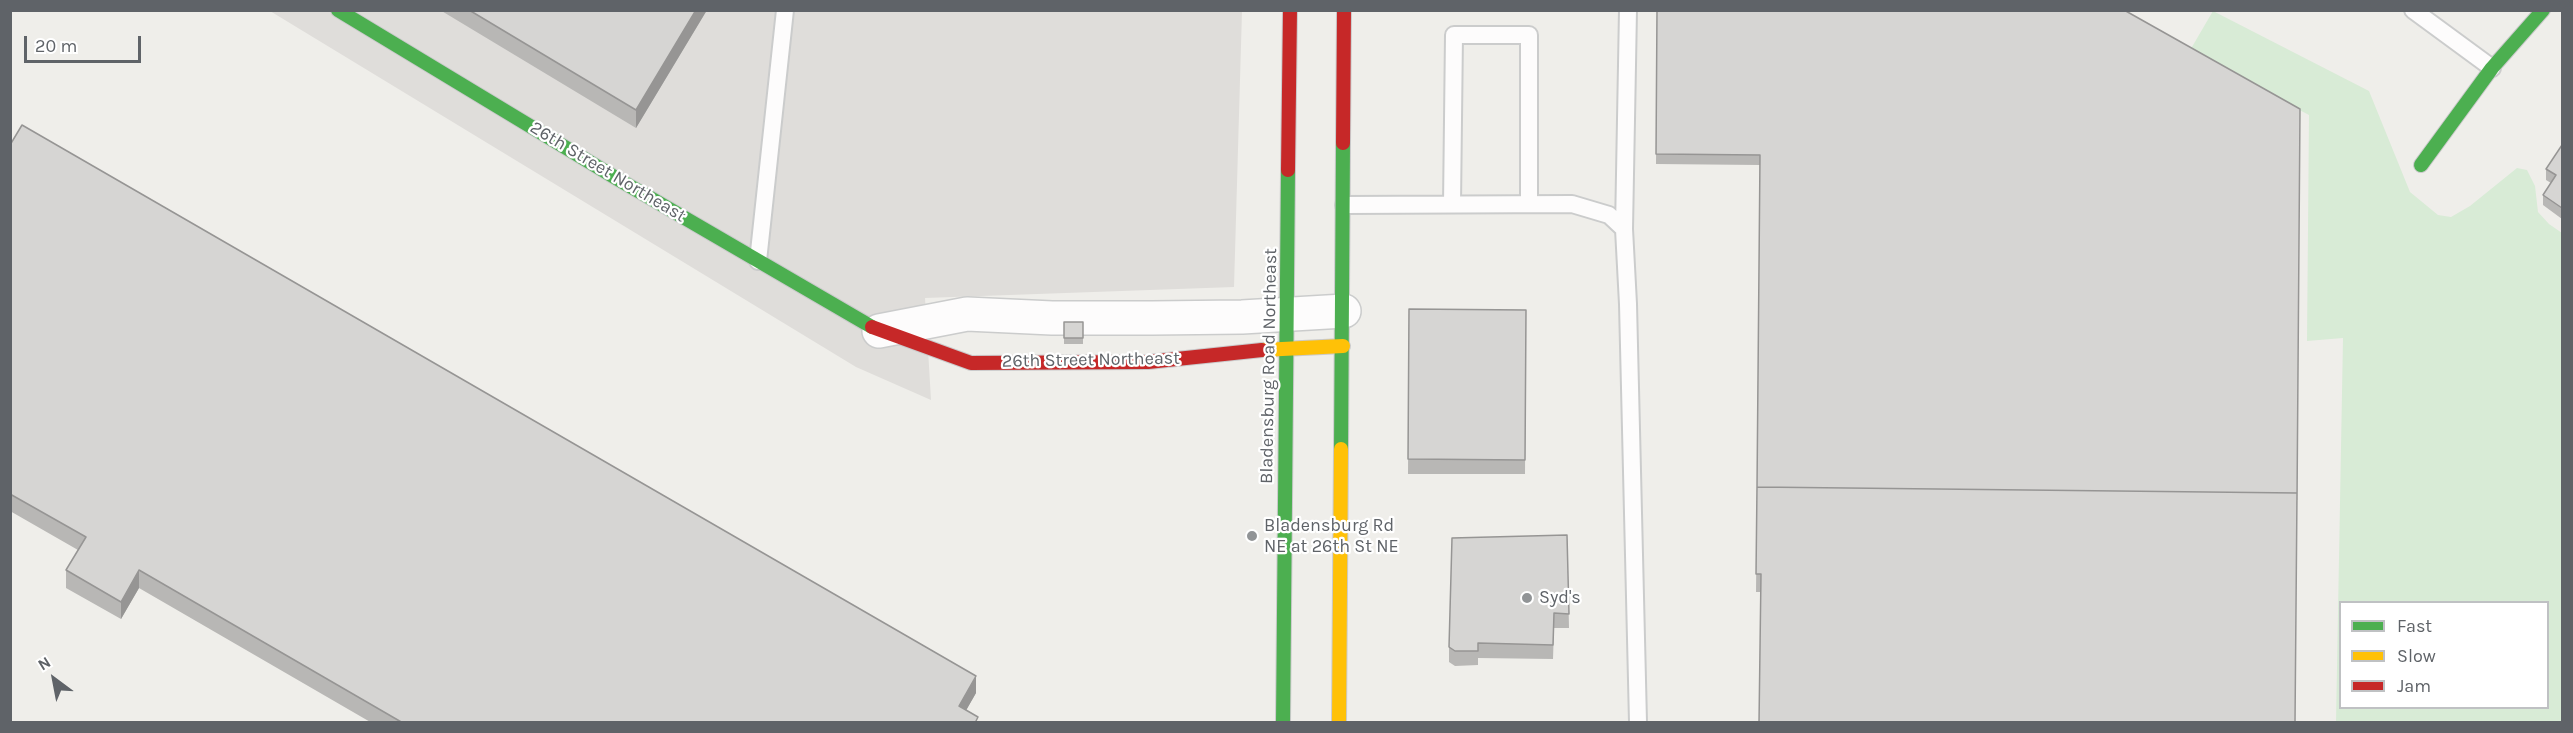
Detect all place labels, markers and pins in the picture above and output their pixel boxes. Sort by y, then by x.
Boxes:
place label: Bladensburg Rd NE at 26th St NE [1264,515,1399,558]
marker: Bladensburg Rd NE at 26th St NE [1245,529,1259,543]
place label: Syd's [1539,587,1581,609]
marker: Syd's [1520,591,1534,605]

